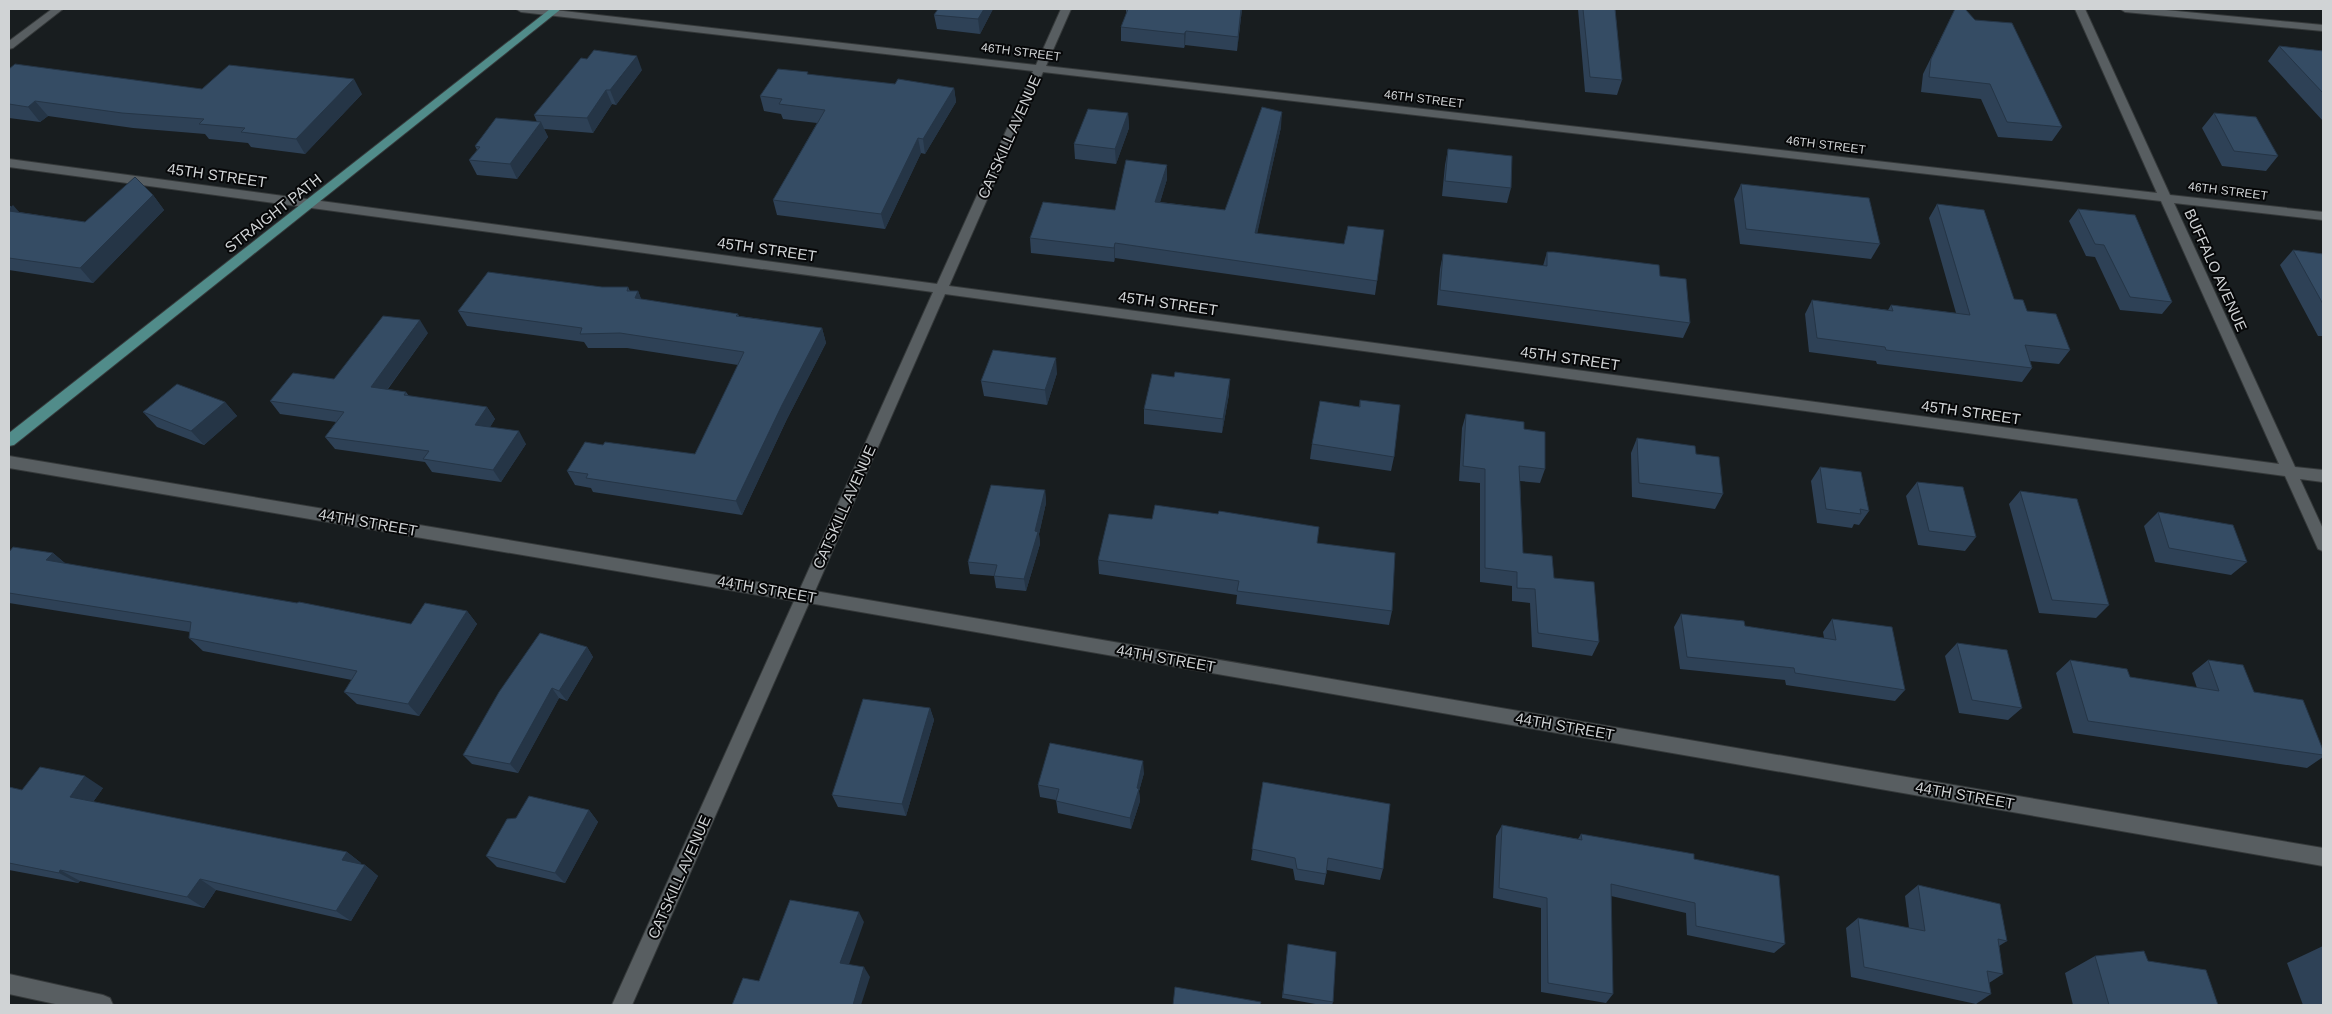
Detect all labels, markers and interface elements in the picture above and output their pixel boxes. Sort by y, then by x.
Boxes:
street label: 46TH STREET [980,40,1062,64]
street label: CATSKILL AVENUE [974,73,1044,201]
street label: 46TH STREET [1383,87,1465,111]
street label: 46TH STREET [1785,133,1867,157]
street label: 45TH STREET [166,160,268,190]
street label: STRAIGHT PATH [221,170,325,256]
street label: 46TH STREET [2187,179,2269,203]
street label: BUFFALO AVENUE [2181,206,2251,334]
street label: 45TH STREET [716,234,818,264]
street label: 45TH STREET [1117,288,1219,318]
street label: 45TH STREET [1519,343,1621,373]
street label: 45TH STREET [1920,397,2022,427]
street label: CATSKILL AVENUE [809,443,879,571]
street label: 44TH STREET [317,505,419,539]
street label: 44TH STREET [716,572,818,606]
street label: 44TH STREET [1115,641,1217,675]
street label: 44TH STREET [1514,709,1616,743]
street label: 44TH STREET [1914,778,2016,812]
street label: CATSKILL AVENUE [644,813,714,941]

